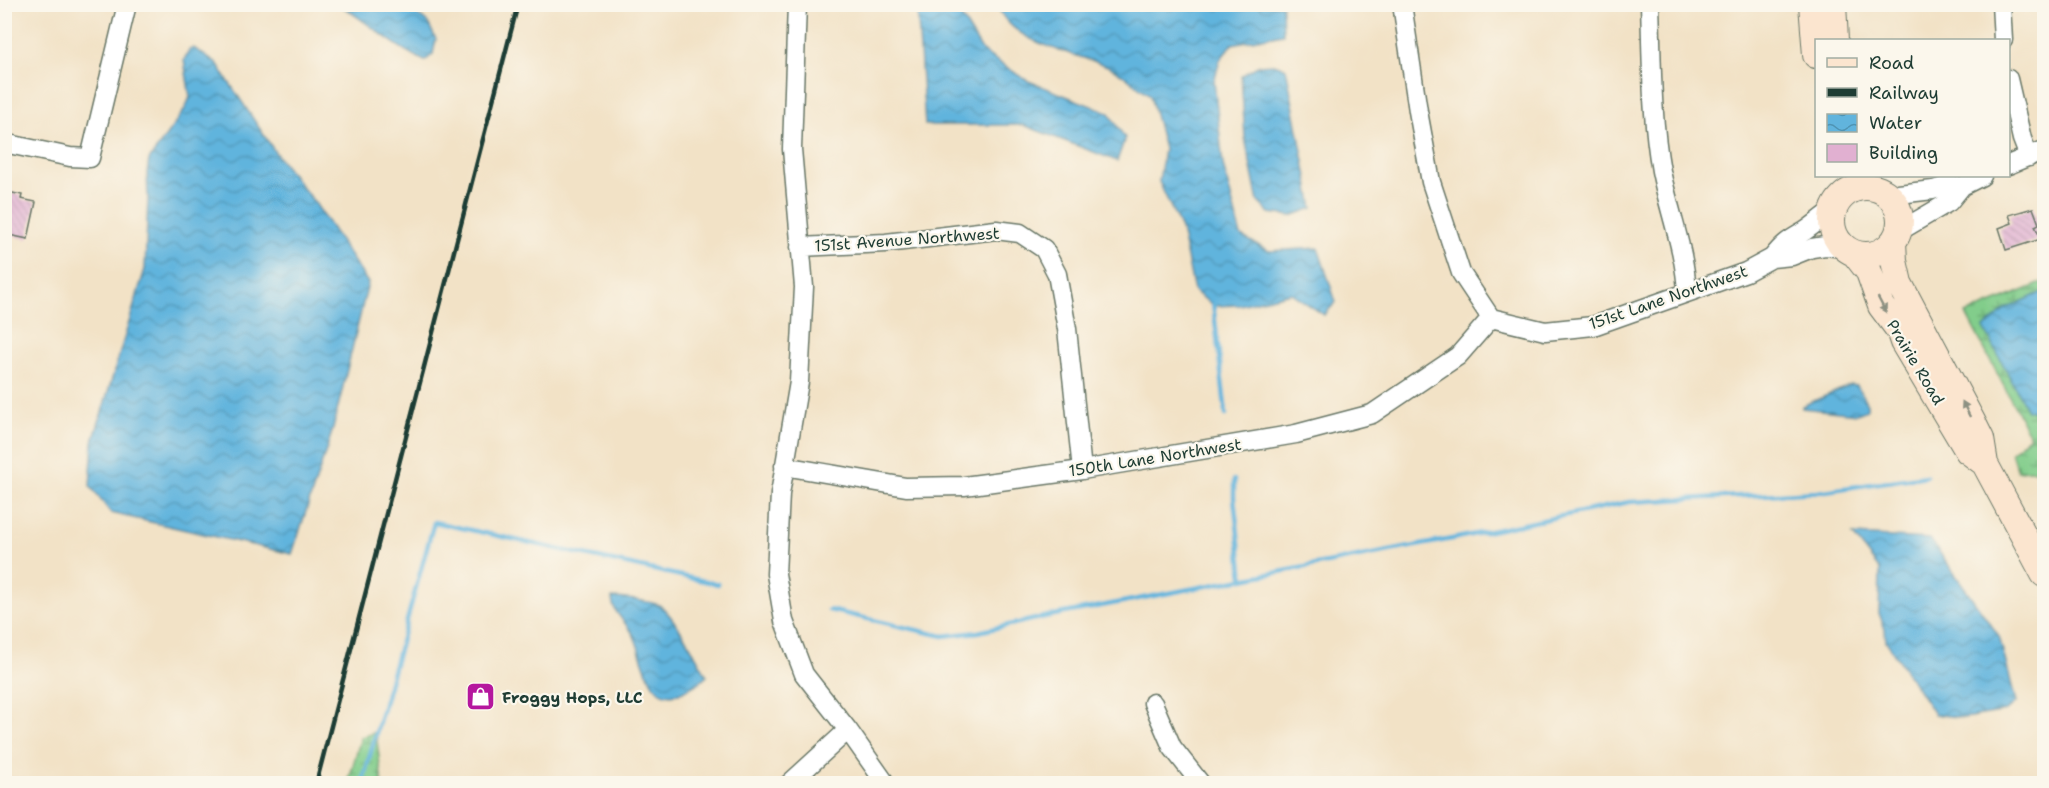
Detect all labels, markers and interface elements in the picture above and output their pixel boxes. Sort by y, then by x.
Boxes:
legend [1815,39,2010,177]
text: Road [1869,51,1914,75]
text: Railway [1869,81,1939,105]
text: Water [1869,111,1922,135]
text: Building [1869,141,1938,165]
street label: 151st Avenue Northwest [814,223,1000,256]
street label: 151st Lane Northwest [1586,260,1750,335]
one-way arrow [1877,297,1887,314]
street label: Prairie Road [1882,316,1949,409]
one-way arrow [1962,401,1971,418]
street label: 150th Lane Northwest [1067,433,1243,482]
shop icon: Froggy Hops, LLC [465,681,497,713]
place label: Froggy Hops, LLC [502,687,643,708]

